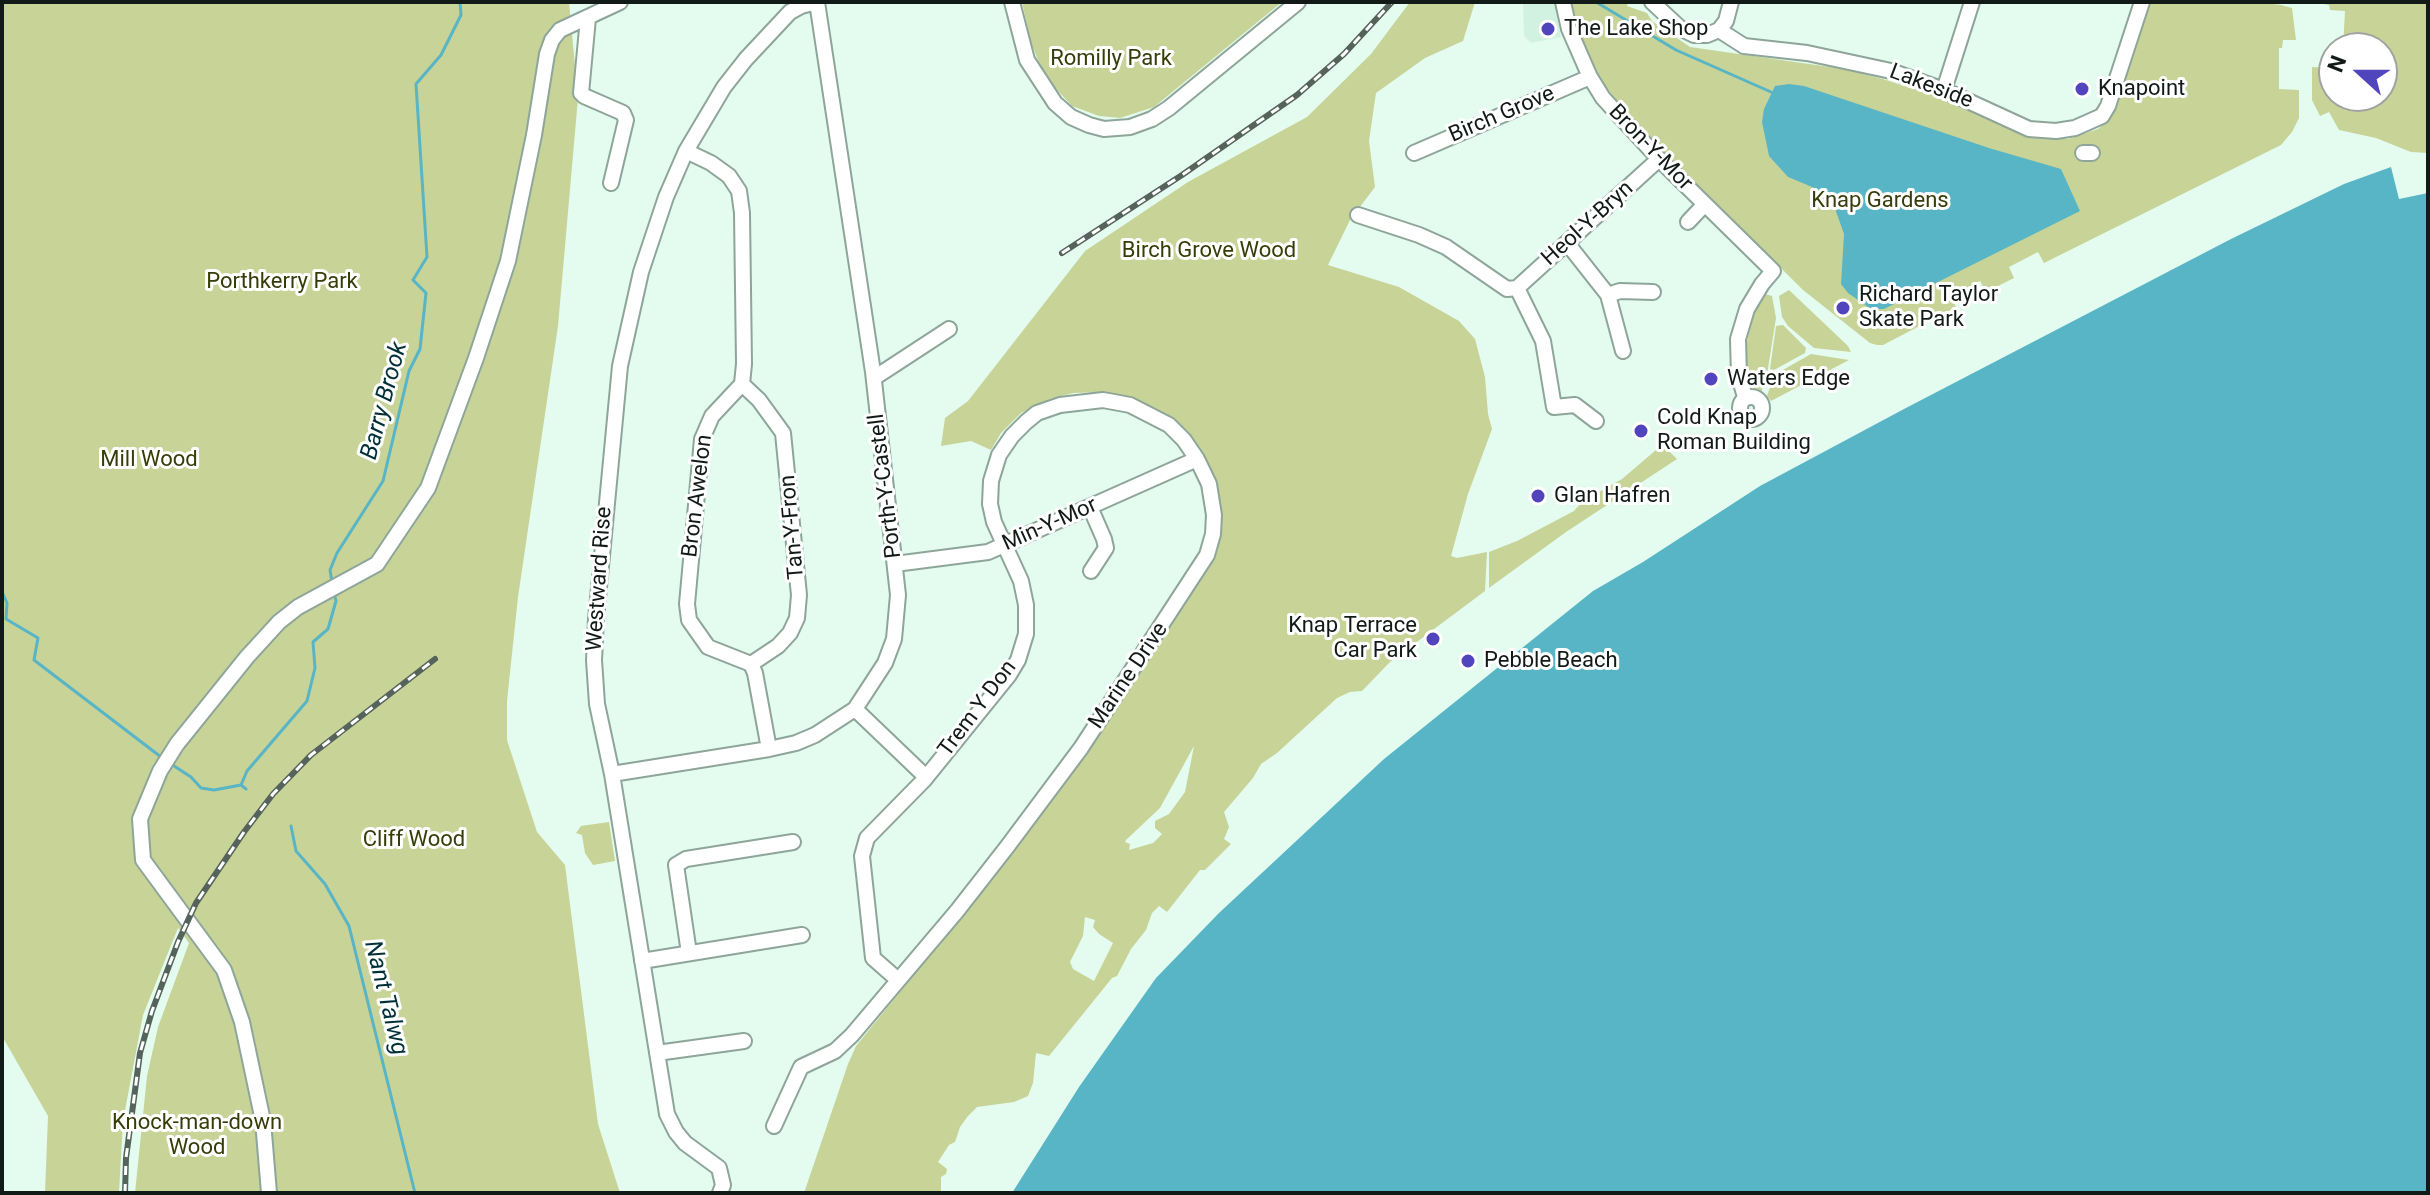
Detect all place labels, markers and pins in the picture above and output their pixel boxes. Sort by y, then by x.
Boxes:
place label: The Lake Shop [1564,16,1708,42]
marker: The Lake Shop [1539,20,1557,38]
place label: Knapoint [2098,76,2185,102]
marker: Knapoint [2073,80,2091,98]
place label: Richard Taylor Skate Park [1859,282,1998,334]
marker: Richard Taylor Skate Park [1834,299,1852,317]
place label: Waters Edge [1727,366,1850,392]
marker: Waters Edge [1702,370,1720,388]
place label: Cold Knap Roman Building [1657,405,1811,456]
marker: Cold Knap Roman Building [1632,422,1650,440]
place label: Glan Hafren [1554,483,1670,509]
marker: Glan Hafren [1529,487,1547,505]
place label: Knap Terrace Car Park [1288,613,1417,664]
marker: Knap Terrace Car Park [1424,630,1442,648]
place label: Pebble Beach [1484,648,1618,674]
marker: Pebble Beach [1459,652,1477,670]

